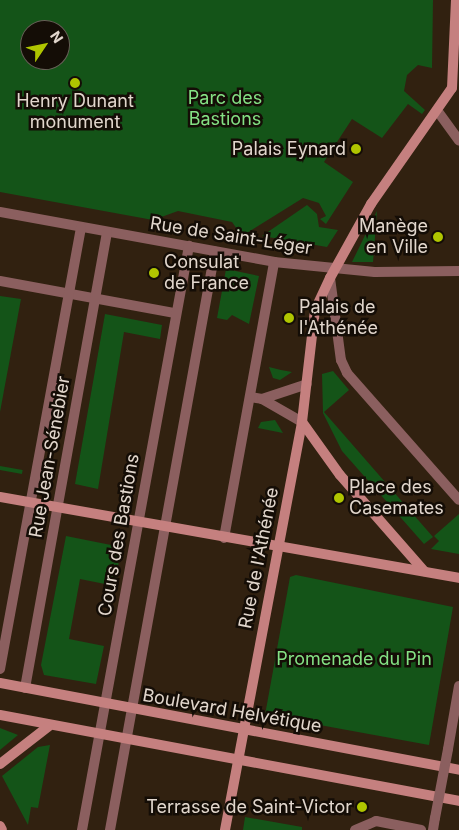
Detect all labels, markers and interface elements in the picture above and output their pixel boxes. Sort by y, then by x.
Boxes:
north arrow [20,20,70,70]
text: N [47,28,67,46]
marker: Henry Dunant monument [69,77,81,89]
park label: Parc des Bastions [188,88,262,130]
place label: Henry Dunant monument [16,91,134,134]
place label: Palais Eynard [232,138,346,160]
marker: Palais Eynard [350,143,362,155]
street label: Rue de Saint-Léger [148,213,314,259]
place label: Manège en Ville [359,216,428,258]
marker: Manège en Ville [432,231,444,243]
place label: Consulat de France [164,252,249,294]
marker: Consulat de France [148,267,160,279]
place label: Palais de l'Athénée [299,297,378,340]
marker: Palais de l'Athénée [283,312,295,324]
street label: Rue Jean-Sénebier [25,375,75,539]
street label: Cours des Bastions [94,452,144,618]
place label: Place des Casemates [349,477,444,520]
street label: Rue de l'Athénée [235,486,283,630]
marker: Place des Casemates [333,492,345,504]
park label: Promenade du Pin [276,648,432,670]
street label: Boulevard Helvétique [141,685,323,737]
place label: Terrasse de Saint-Victor [146,796,352,818]
marker: Terrasse de Saint-Victor [356,801,368,813]

